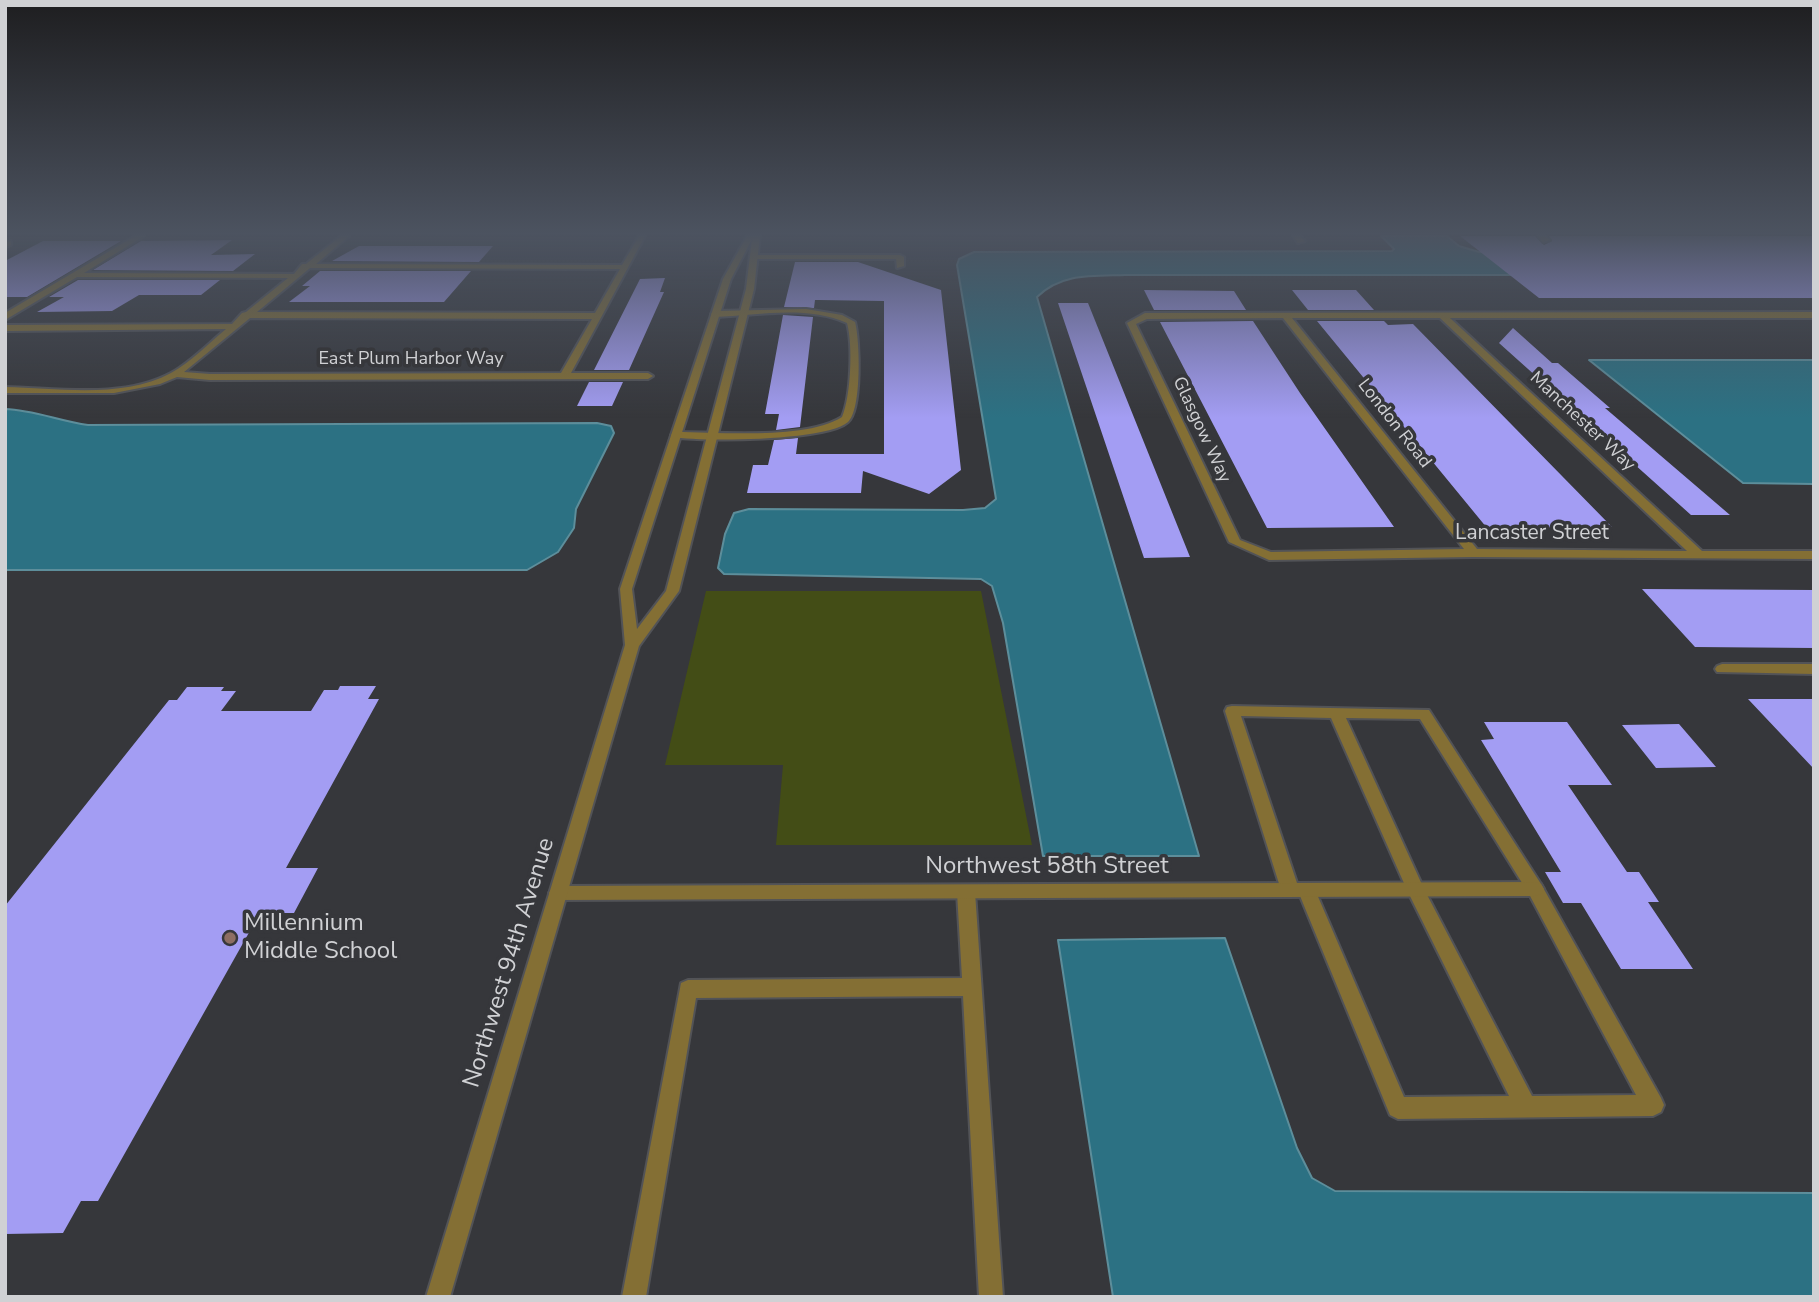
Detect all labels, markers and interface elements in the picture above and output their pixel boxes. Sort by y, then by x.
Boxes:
street label: East Plum Harbor Way [319,349,503,371]
street label: Manchester Way [1525,368,1639,476]
street label: Glasgow Way [1167,374,1235,486]
street label: London Road [1353,375,1435,473]
street label: Lancaster Street [1455,521,1609,547]
street label: Northwest 94th Avenue [458,835,562,1091]
street label: Northwest 58th Street [925,853,1169,881]
place label: Millennium Middle School [244,910,397,966]
marker: Millennium Middle School [222,930,238,946]

